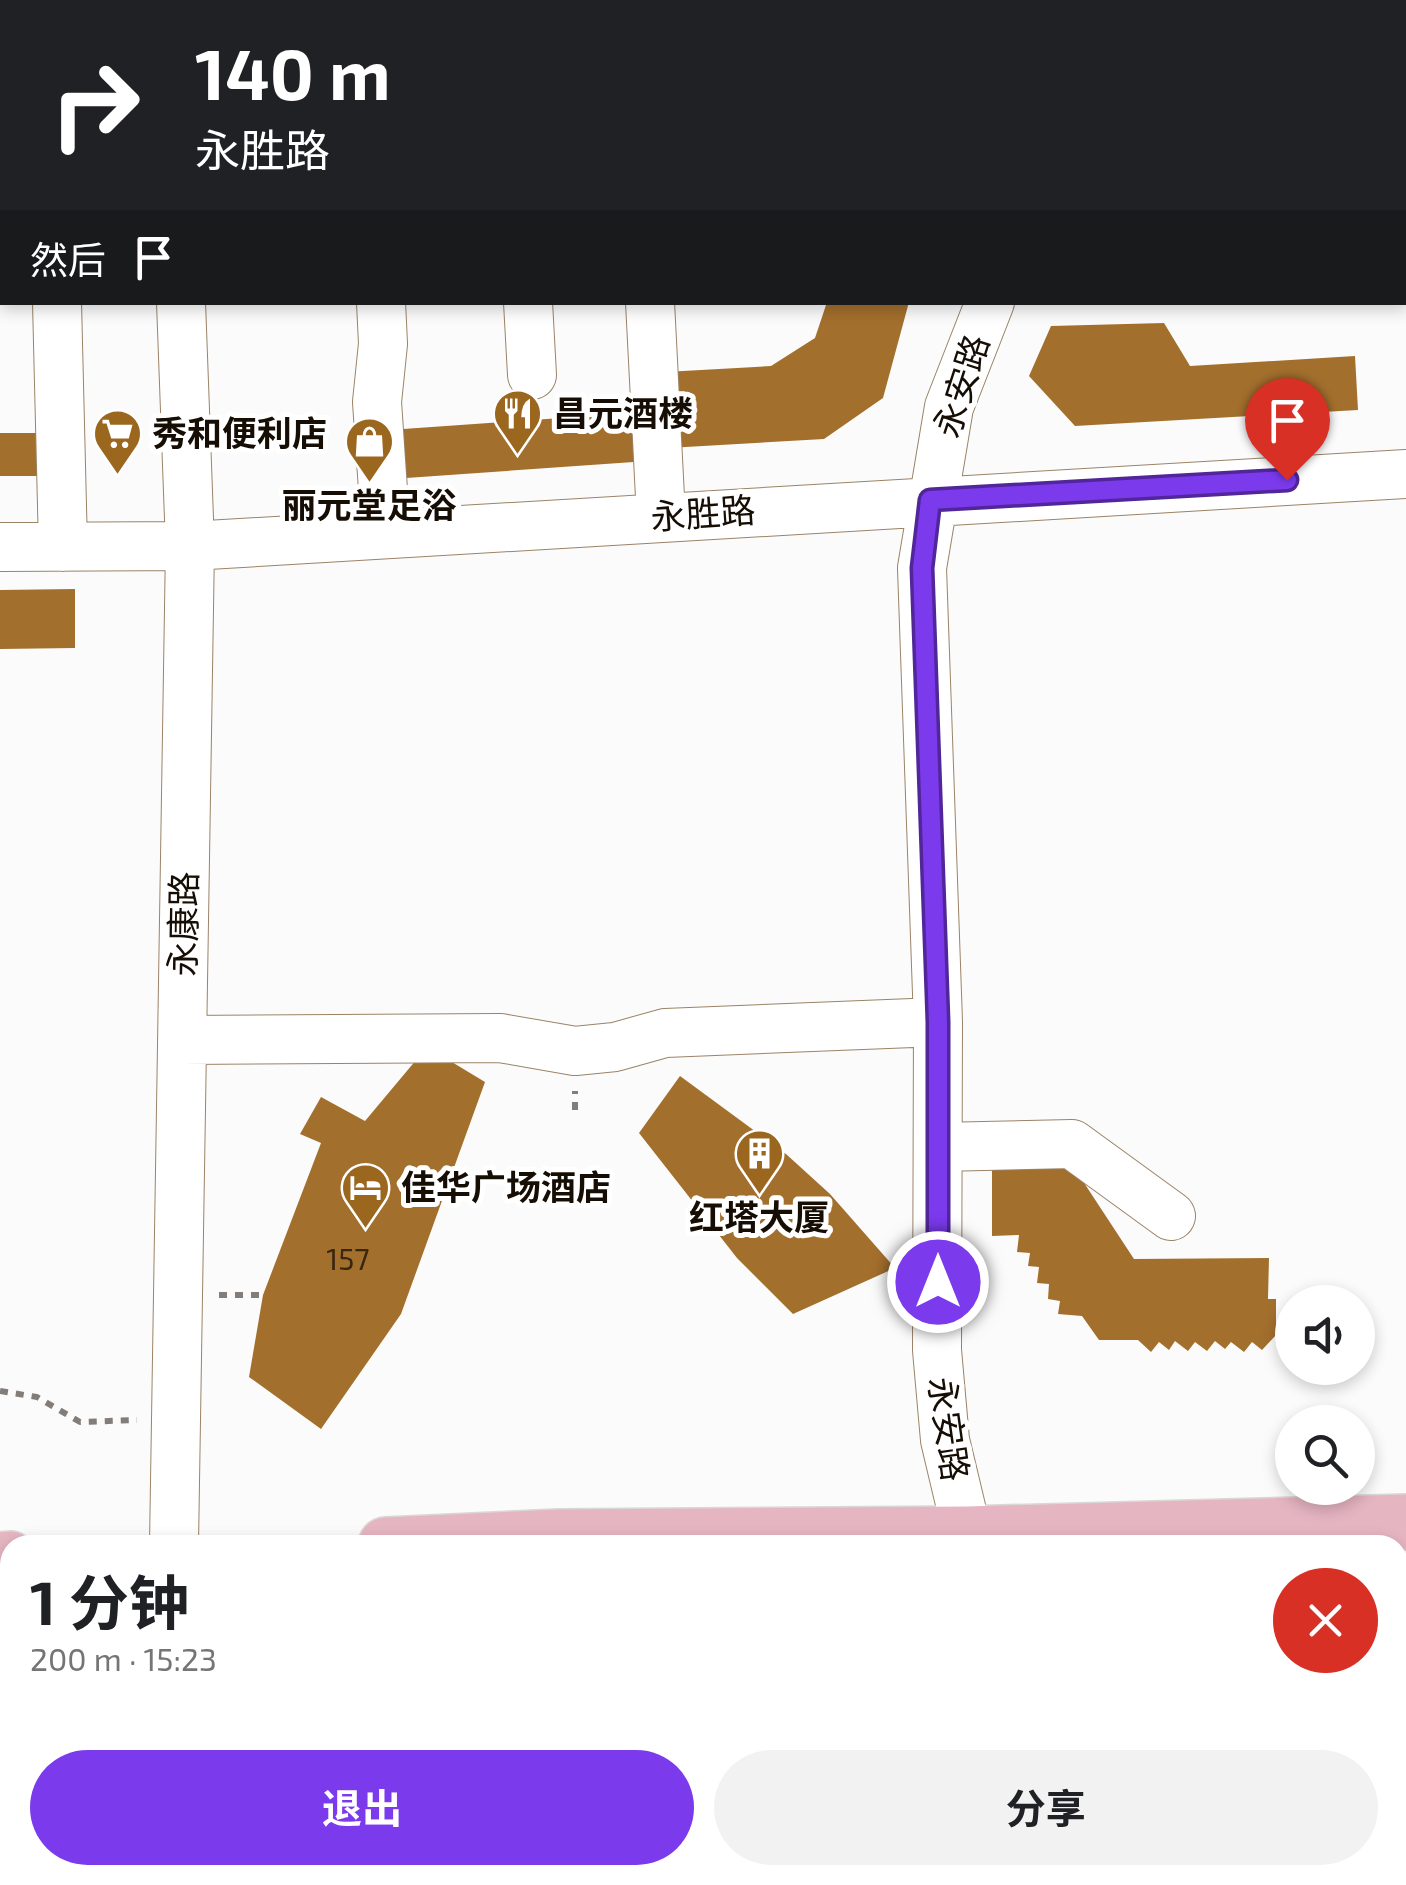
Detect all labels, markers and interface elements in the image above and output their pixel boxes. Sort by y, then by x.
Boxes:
text: 140 m [195,30,391,114]
icon: right [30,40,160,170]
text: 永胜路 [195,122,330,176]
icon: arrive [126,230,181,285]
text: 然后 [30,236,106,282]
street label: 永安路 [924,329,996,442]
pin [1245,378,1330,481]
restaurant icon: 昌元酒楼 [492,388,544,456]
place label: 昌元酒楼 [553,391,693,433]
icon: arrive [1260,393,1315,448]
supermarket icon: 秀和便利店 [91,408,143,476]
place label: 秀和便利店 [152,411,327,453]
shop icon: 丽元堂足浴 [343,416,395,484]
place label: 丽元堂足浴 [281,483,457,525]
street label: 永胜路 [649,487,757,537]
street label: 永康路 [160,871,204,977]
building icon: 红塔大厦 [733,1128,785,1196]
hotel icon: 佳华广场酒店 [340,1162,392,1230]
place label: 佳华广场酒店 [401,1165,611,1207]
place label: 红塔大厦 [689,1195,829,1237]
position arrow [886,1230,990,1334]
house number: 157 [326,1240,370,1276]
map controls [1275,1285,1375,1505]
button: sound [1275,1285,1375,1385]
street label: 永安路 [922,1374,978,1484]
button: search [1275,1405,1375,1505]
text: 1 分钟 [30,1565,189,1637]
button: close [1273,1568,1378,1673]
text: 200 m · 15:23 [30,1639,217,1677]
button: 退出 [30,1750,694,1865]
button: 分享 [714,1750,1378,1865]

